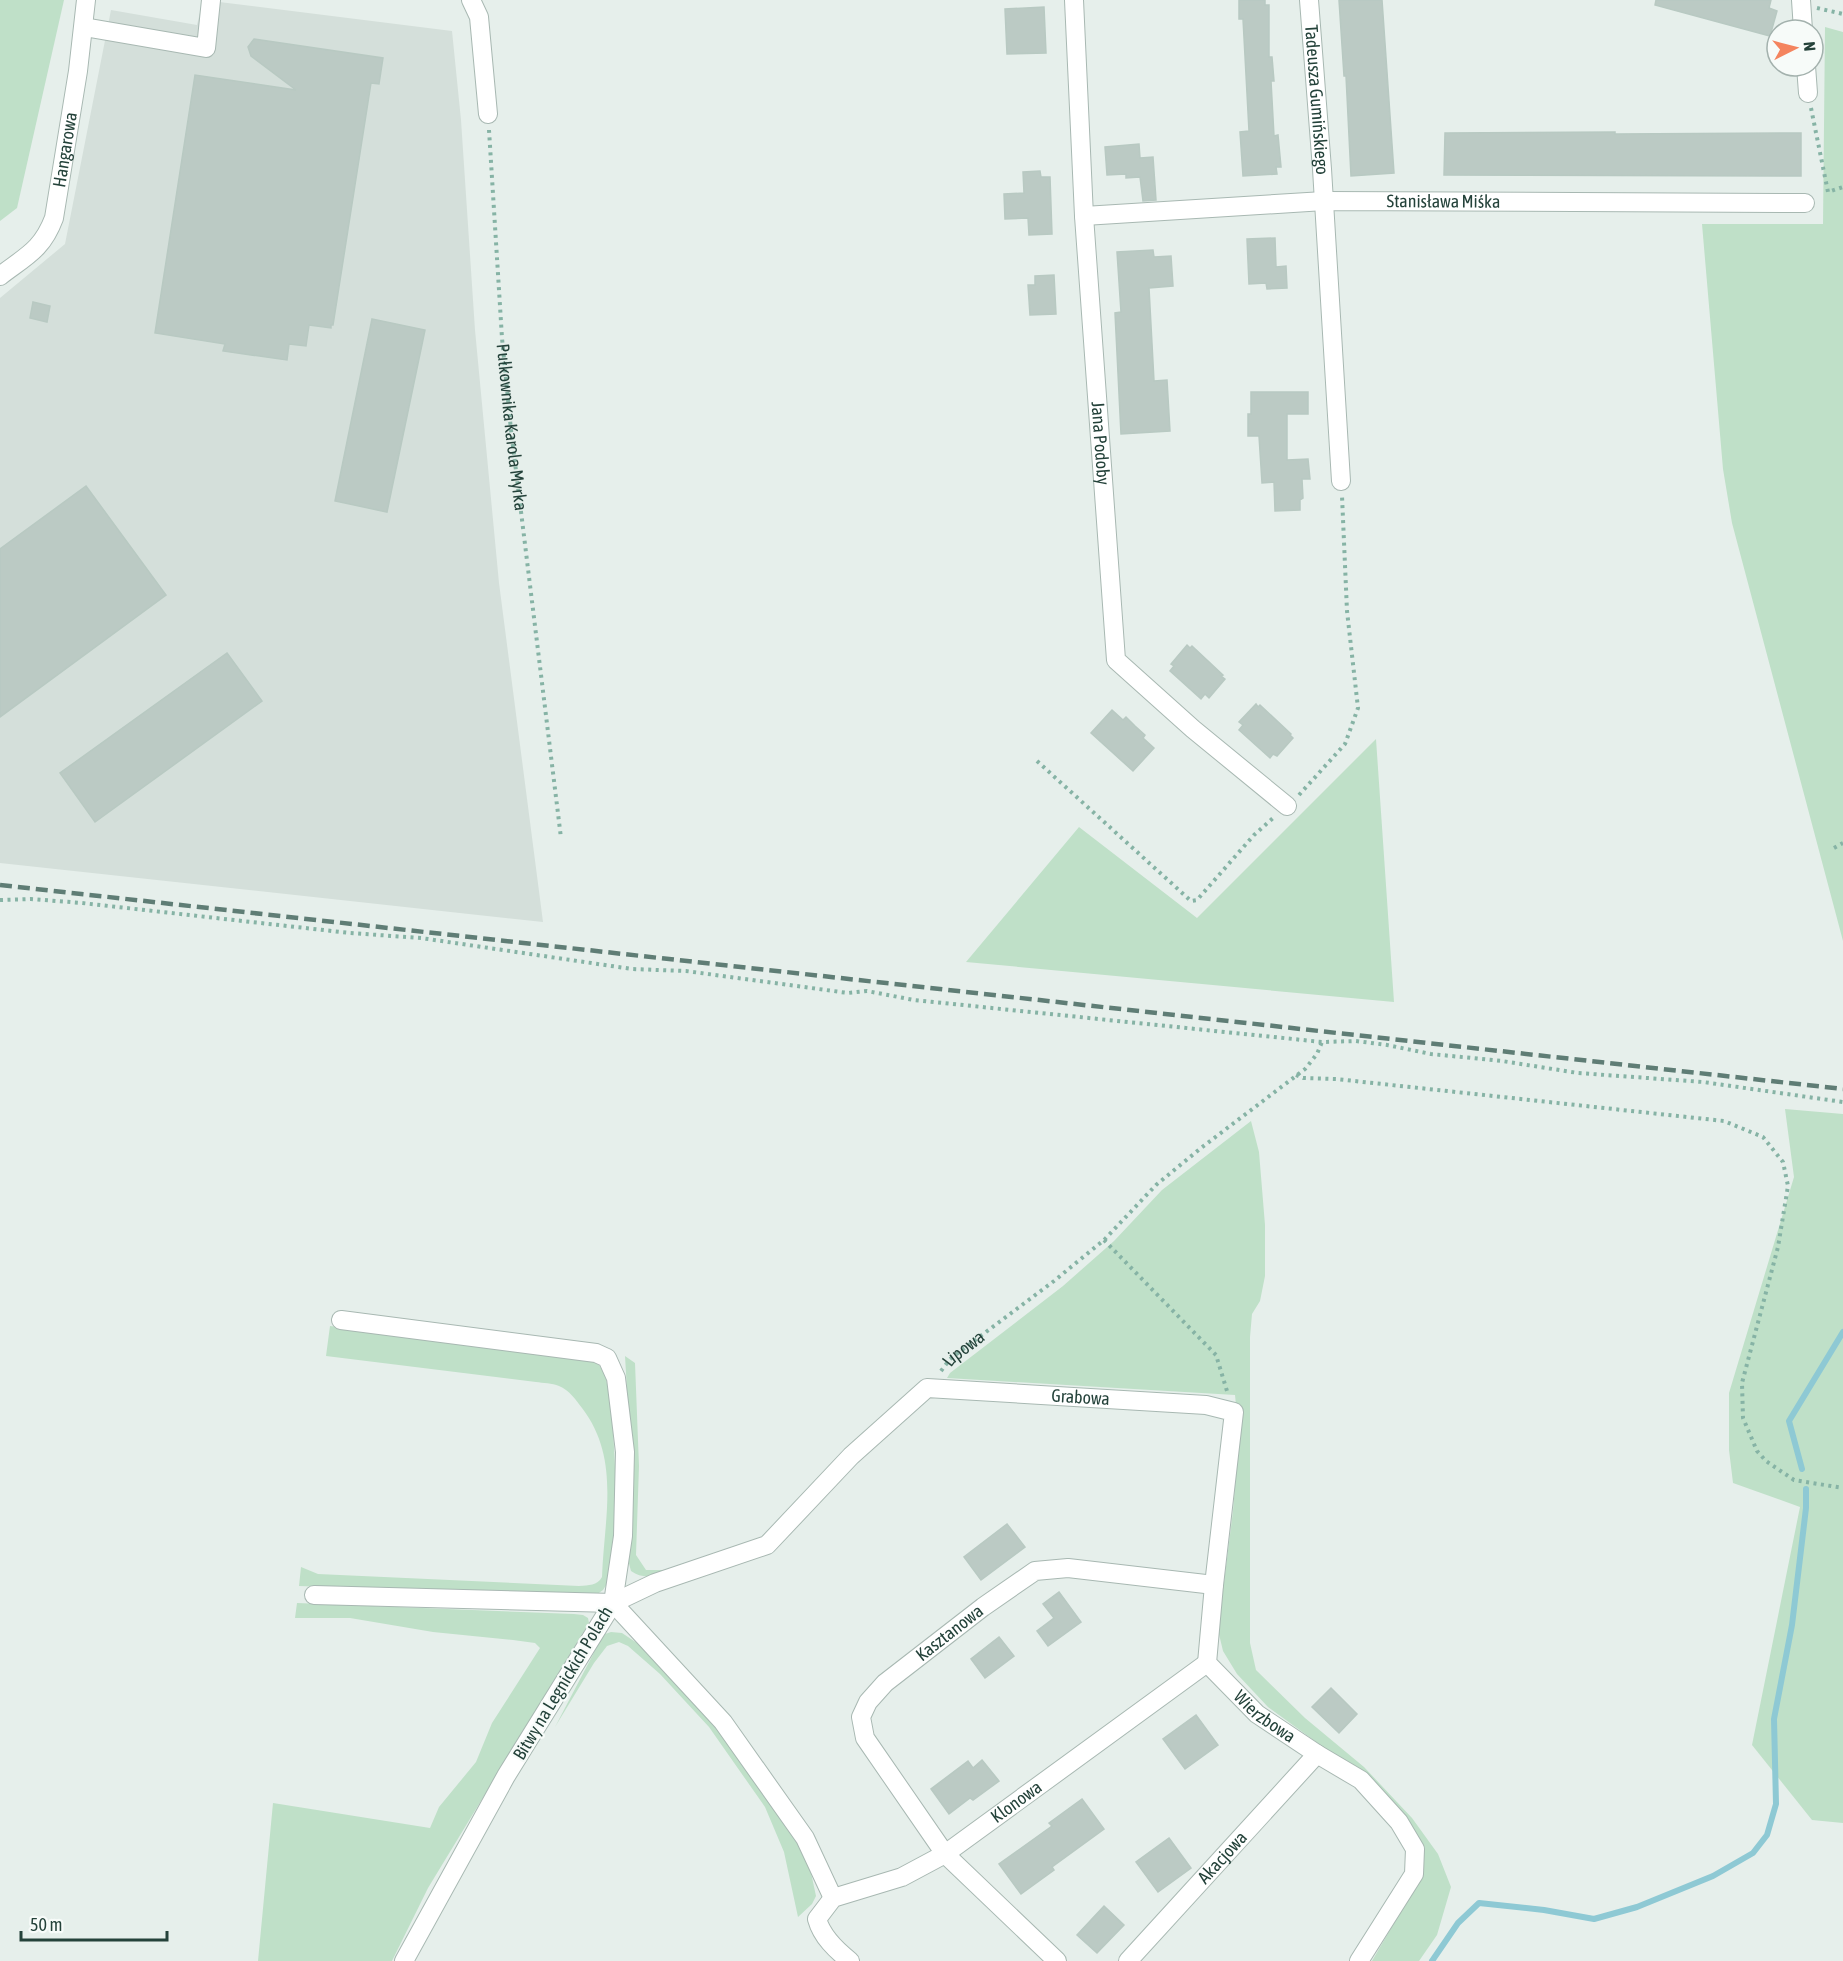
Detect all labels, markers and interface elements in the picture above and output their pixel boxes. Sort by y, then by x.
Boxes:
north arrow [1765,18,1825,78]
street label: Tadeusza Gumińskiego [1301,24,1333,175]
text: N [1800,41,1819,52]
street label: Hangarowa [48,111,81,189]
street label: Stanisława Miśka [1387,190,1500,212]
street label: Pułkownika Karola Myrka [493,343,532,512]
street label: Jana Podoby [1087,401,1114,486]
street label: Lipowa [937,1326,988,1370]
street label: Grabowa [1051,1385,1111,1409]
street label: Kasztanowa [912,1600,987,1665]
street label: Bitwy na Legnickich Polach [508,1602,617,1763]
street label: Wierzbowa [1230,1686,1300,1747]
street label: Klonowa [987,1776,1046,1827]
street label: Akacjowa [1193,1827,1251,1888]
scale bar [21,1904,166,1942]
text: 50 m [30,1914,62,1935]

